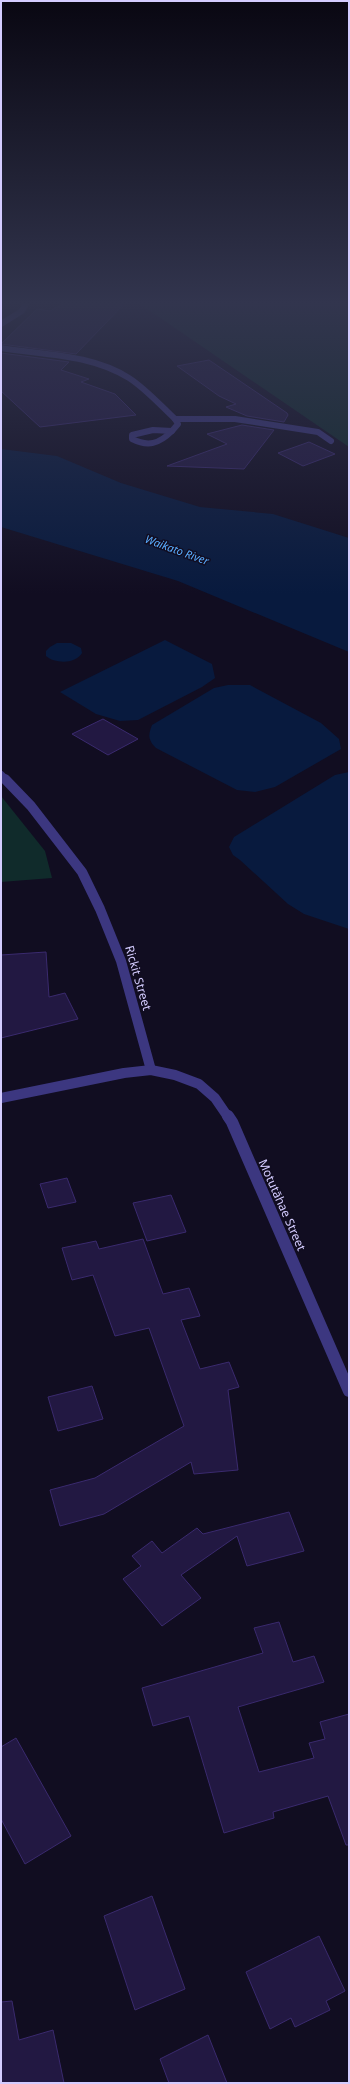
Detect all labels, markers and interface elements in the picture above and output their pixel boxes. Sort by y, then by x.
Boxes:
water label: Waikato River [143,531,212,568]
street label: Rickit Street [121,943,156,1013]
street label: Motutāhae Street [255,1156,311,1254]

